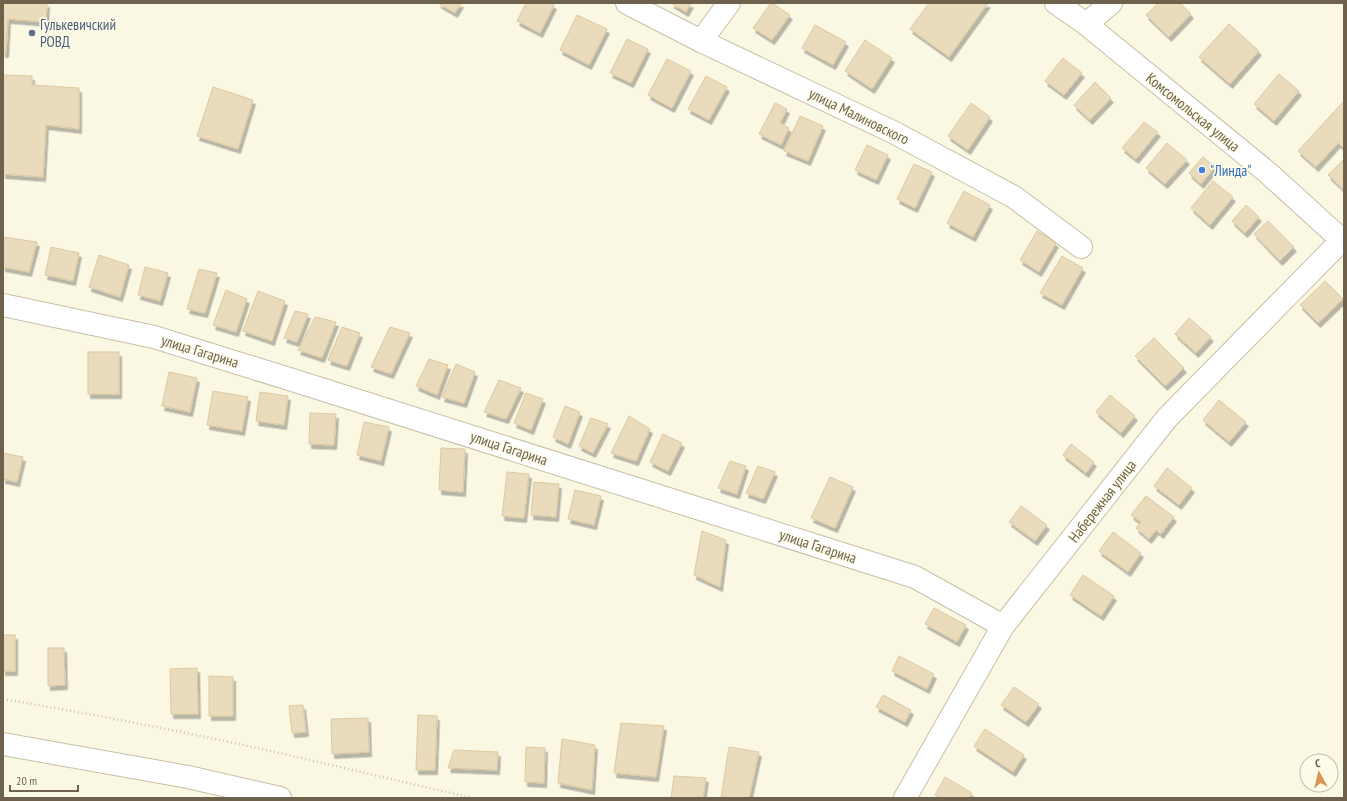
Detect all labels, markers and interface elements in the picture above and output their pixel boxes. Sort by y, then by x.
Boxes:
place label: Гулькевичский РОВД [40,15,116,51]
marker: Гулькевичский РОВД [27,28,37,38]
street label: Комсомольская улица [1142,68,1244,156]
street label: улица Малиновского [806,83,912,149]
place label: "Линда" [1210,161,1252,180]
marker: "Линда" [1197,165,1207,175]
street label: улица Гагарина [159,330,241,372]
street label: улица Гагарина [468,427,550,469]
street label: Набережная улица [1064,456,1140,546]
street label: улица Гагарина [777,525,859,567]
north arrow [1299,753,1339,793]
text: С [1314,756,1321,770]
scale bar [10,767,78,793]
text: 20 m [16,773,37,788]

